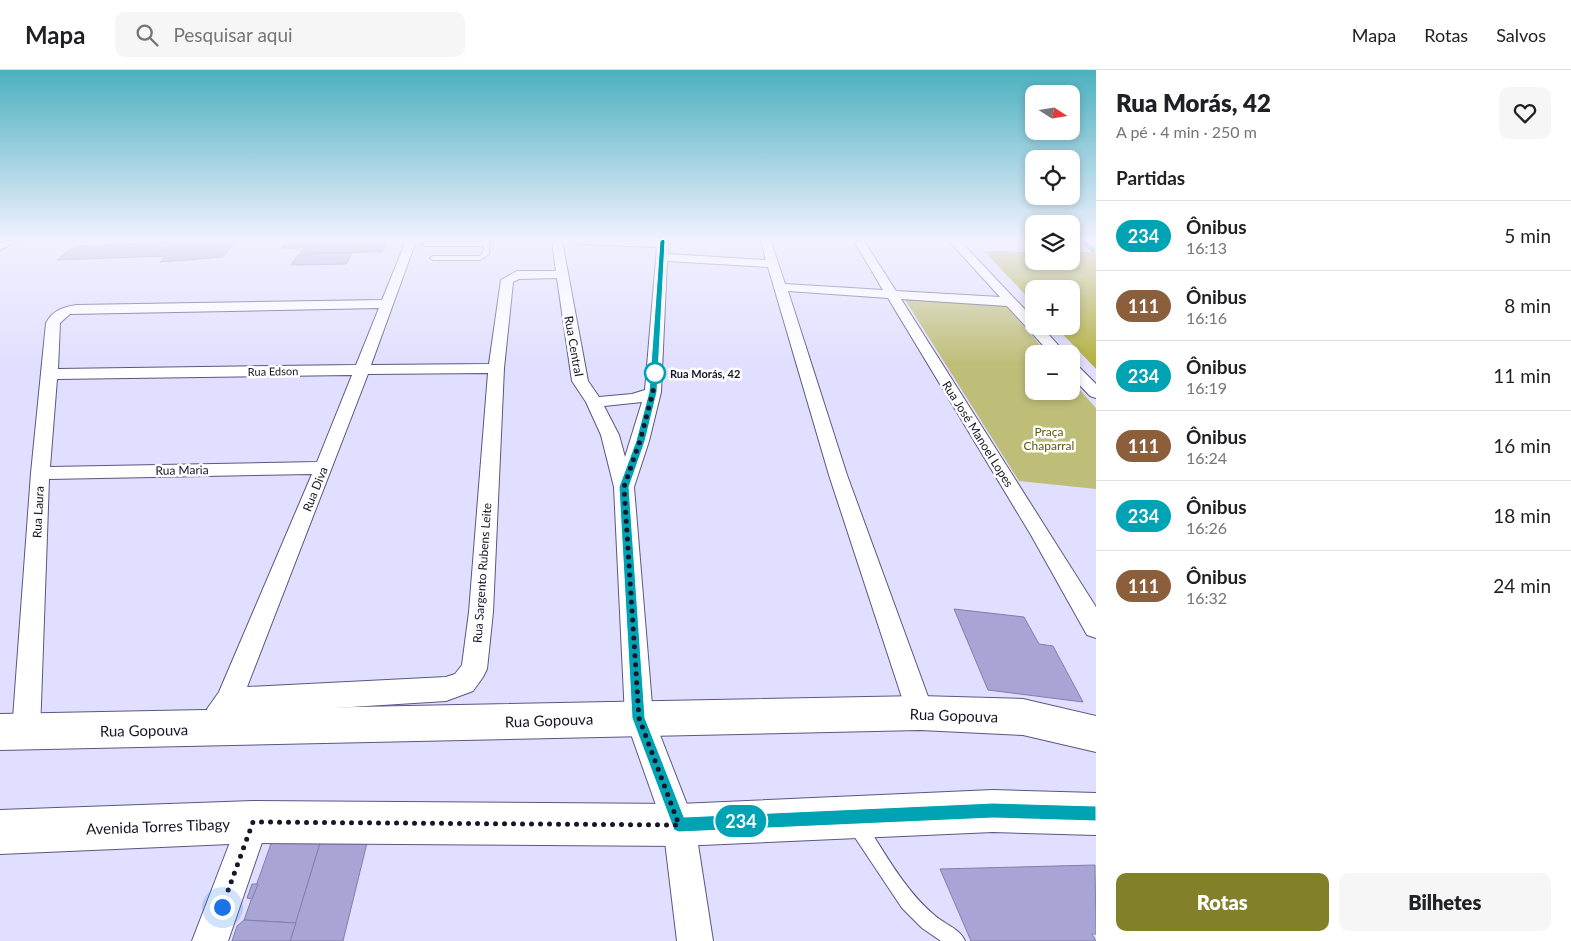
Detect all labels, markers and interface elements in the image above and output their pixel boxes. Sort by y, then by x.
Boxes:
search box [115,12,465,57]
text: Mapa [25,20,85,49]
icon: search [133,21,161,49]
text: Pesquisar aqui [173,23,293,46]
text: Mapa [1352,24,1396,46]
text: Rotas [1424,24,1468,46]
text: Salvos [1496,24,1546,46]
north arrow [1025,85,1080,140]
map controls [1025,85,1080,400]
button: heart [1499,87,1551,139]
text: Rua Morás, 42 [1116,88,1271,117]
text: A pé · 4 min · 250 m [1116,122,1257,141]
button: locate [1025,150,1080,205]
text: Partidas [1116,166,1185,189]
button: layers [1025,215,1080,270]
text: Ônibus [1186,215,1247,238]
text: 5 min [1504,224,1551,247]
text: 234 [1128,225,1159,247]
text: 16:13 [1186,238,1227,257]
button: + [1025,280,1080,335]
text: Ônibus [1186,285,1247,308]
text: 8 min [1504,294,1551,317]
text: 111 [1128,295,1159,317]
text: 16:16 [1186,308,1227,327]
street label: Rua Central [561,315,587,377]
button: − [1025,345,1080,400]
text: Ônibus [1186,355,1247,378]
marker: Rua Morás, 42 [644,362,666,384]
street label: Rua Edson [248,364,298,378]
text: 11 min [1493,364,1551,387]
text: 234 [1128,365,1159,387]
place label: Rua Morás, 42 [670,367,740,380]
street label: Rua José Manoel Lopes [939,378,1017,490]
text: 16:19 [1186,378,1227,397]
park label: Praça Chaparral [1024,424,1074,453]
text: Ônibus [1186,425,1247,448]
text: 16 min [1493,434,1551,457]
text: 111 [1128,435,1159,457]
text: 16:24 [1186,448,1227,467]
street label: Rua Maria [155,462,209,478]
street label: Rua Diva [299,464,331,514]
street label: Rua Laura [29,486,47,538]
text: Ônibus [1186,495,1247,518]
street label: Rua Sargento Rubens Leite [470,502,494,644]
text: 18 min [1493,504,1551,527]
text: 234 [1128,505,1159,527]
text: 16:26 [1186,518,1227,537]
text: Ônibus [1186,565,1247,588]
text: 24 min [1493,574,1551,597]
text: 111 [1128,575,1159,597]
text: 16:32 [1186,588,1227,607]
street label: Rua Gopouva [909,704,999,726]
street label: Rua Gopouva [504,709,594,731]
street label: Rua Gopouva [100,720,188,740]
line badge: 234 [712,805,770,837]
text: 234 [725,810,757,832]
street label: Avenida Torres Tibagy [86,814,231,838]
button: Rotas [1116,873,1329,931]
button: Bilhetes [1339,873,1551,931]
your location [210,895,235,920]

